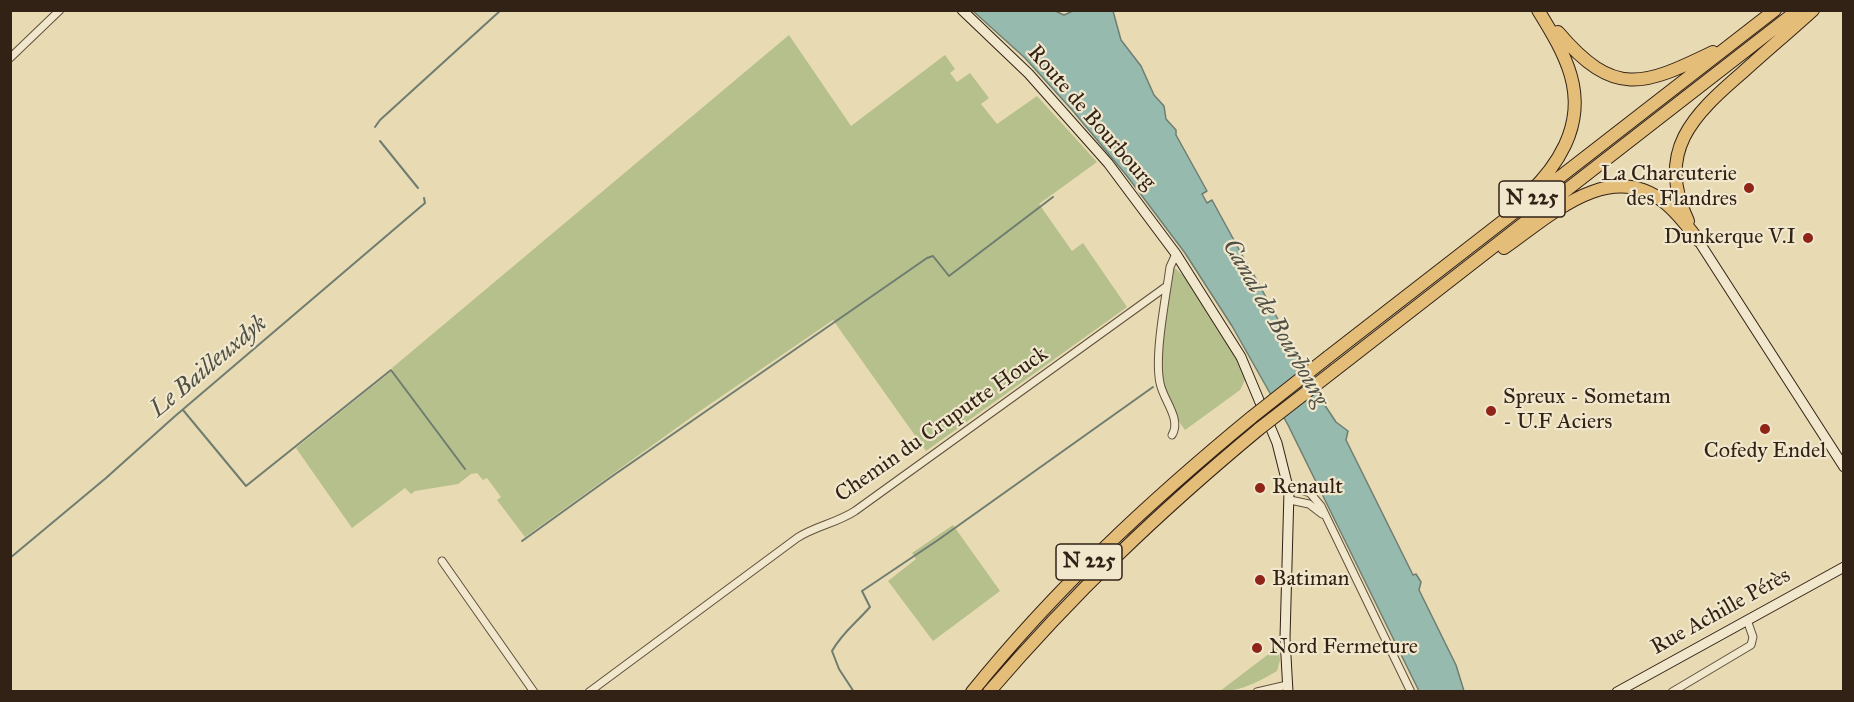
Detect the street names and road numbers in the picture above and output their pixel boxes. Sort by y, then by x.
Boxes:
street label: Route de Bourbourg [1021,40,1161,196]
road number: N 225 [1499,181,1565,217]
street label: Chemin du Cruputte Houck [831,341,1053,509]
road number: N 225 [1056,544,1122,580]
street label: Rue Achille Pérès [1647,563,1795,661]

